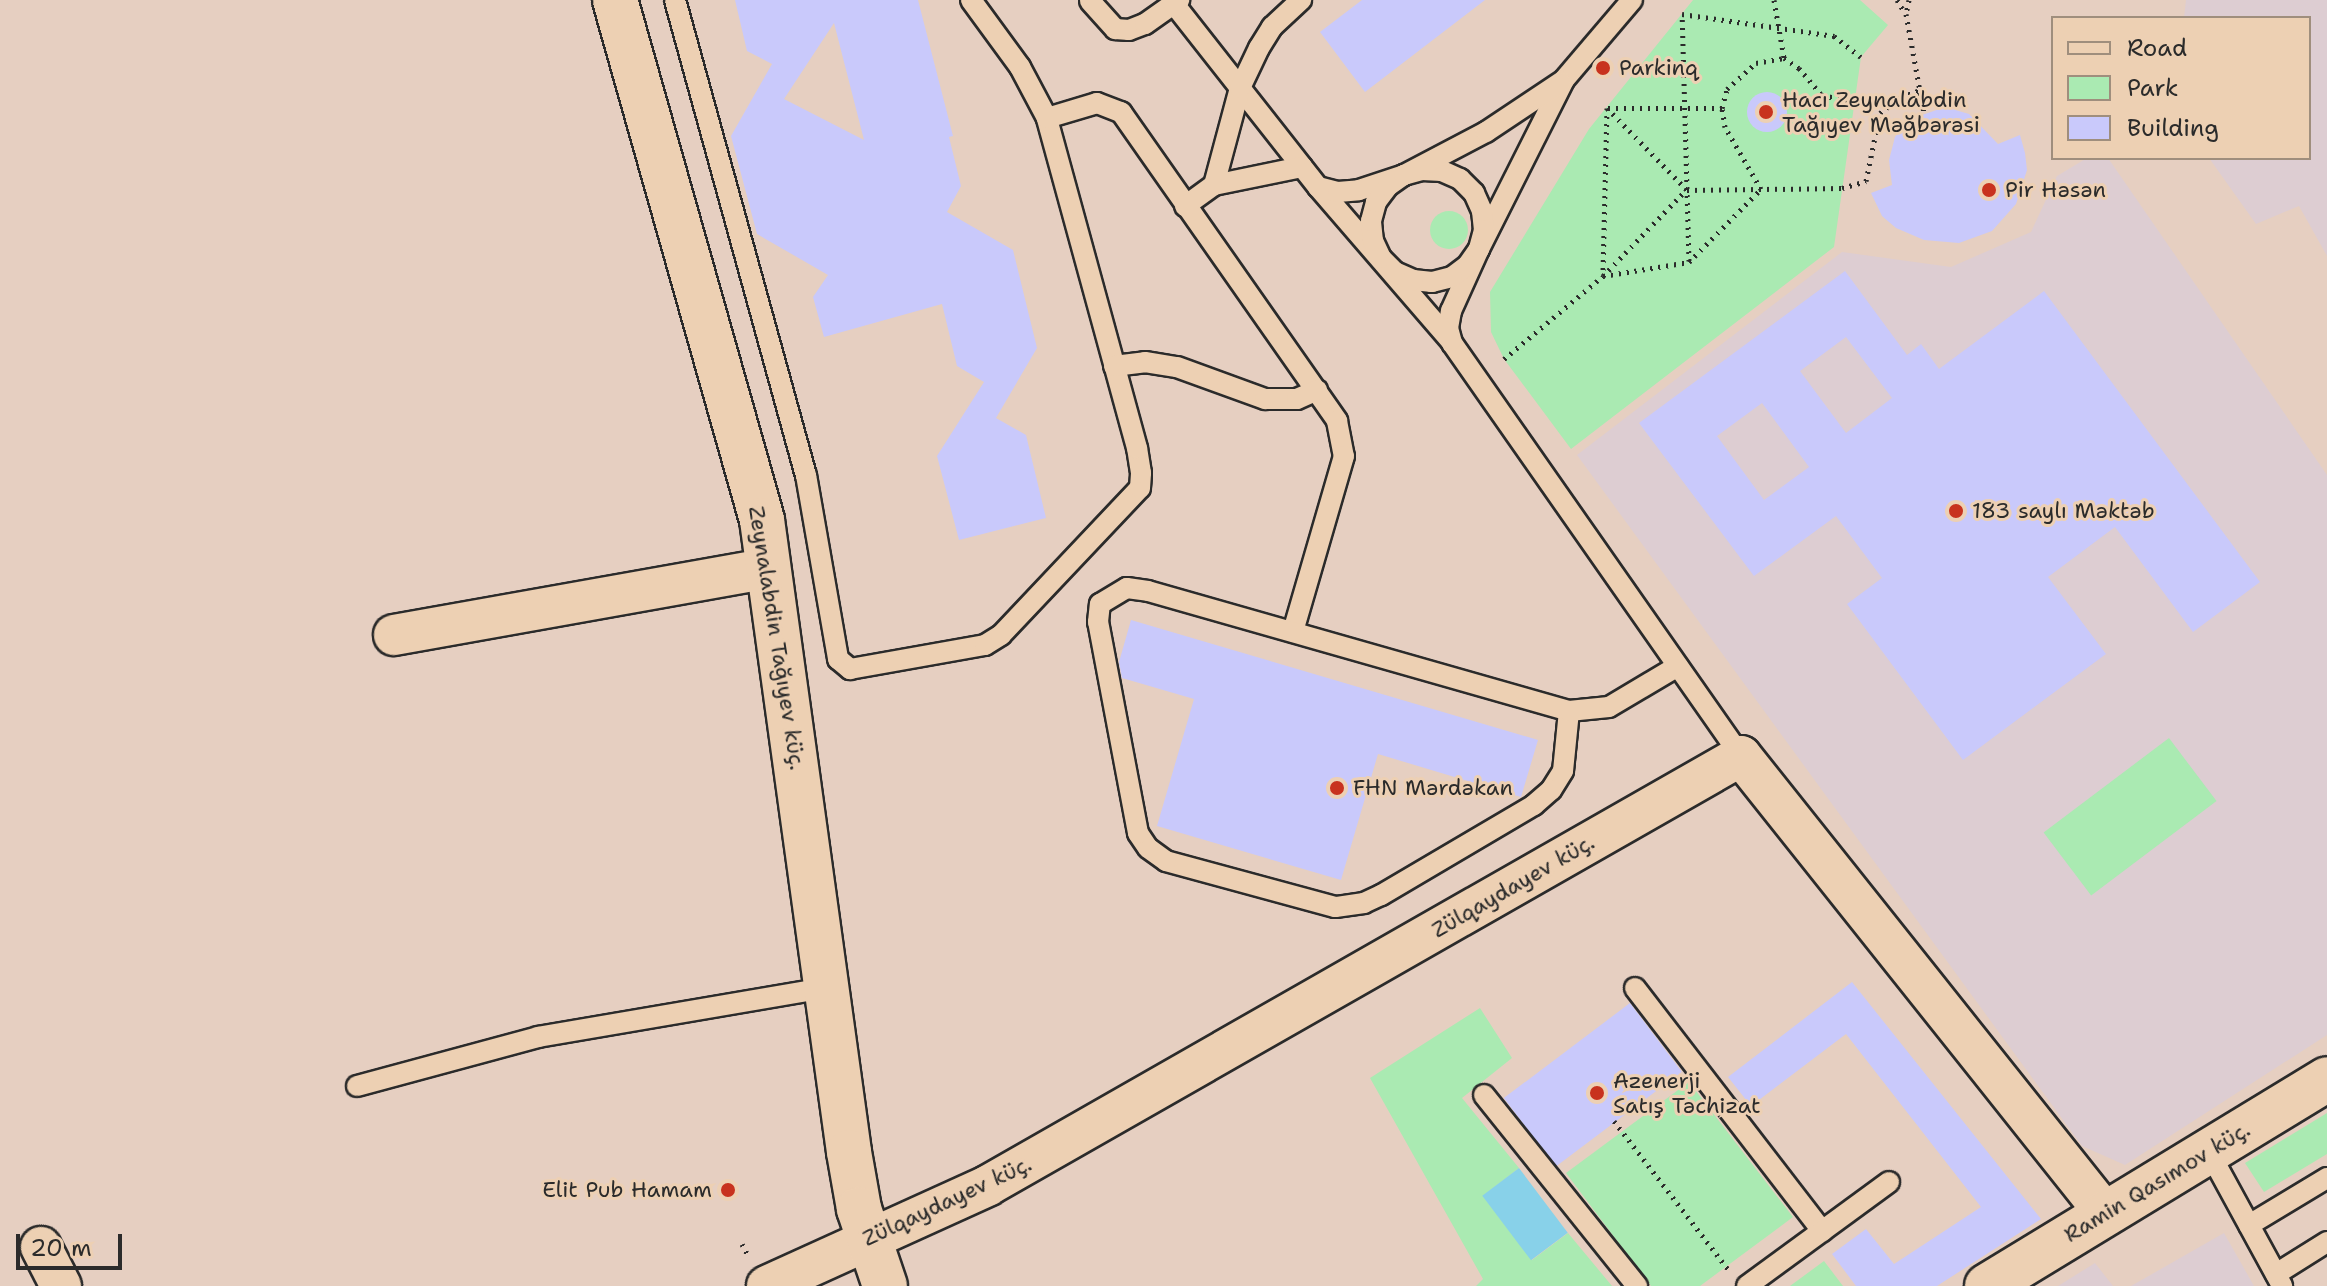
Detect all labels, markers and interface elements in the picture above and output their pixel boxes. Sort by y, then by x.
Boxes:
legend [2051,16,2311,160]
text: Road [2127,32,2187,64]
place label: Parkinq [1619,55,1698,81]
marker: Parkinq [1594,59,1612,77]
text: Park [2127,72,2179,104]
place label: Hacı Zeynalabdin Tağıyev Məğbərəsi [1782,86,1980,138]
marker: Hacı Zeynalabdin Tağıyev Məğbərəsi [1757,103,1775,121]
text: Building [2127,112,2219,144]
place label: Pir Həsən [2005,177,2106,203]
marker: Pir Həsən [1980,181,1998,199]
place label: 183 saylı Məktəb [1972,498,2155,524]
marker: 183 saylı Məktəb [1947,502,1965,520]
street label: Zeynalabdin Tağıyev küç. [743,504,811,772]
place label: FHN Mərdəkan [1353,775,1513,801]
marker: FHN Mərdəkan [1328,779,1346,797]
street label: Zülqaydayev küç. [1427,829,1599,943]
place label: Azenerji Satış Təchizat [1613,1067,1761,1118]
marker: Azenerji Satış Təchizat [1588,1084,1606,1102]
street label: Ramin Qasımov küç. [2059,1116,2255,1248]
street label: Zülqaydayev küç. [858,1150,1036,1252]
place label: Elit Pub Hamam [542,1177,712,1203]
marker: Elit Pub Hamam [719,1181,737,1199]
scale bar [20,1218,126,1268]
text: 20 m [30,1232,92,1264]

